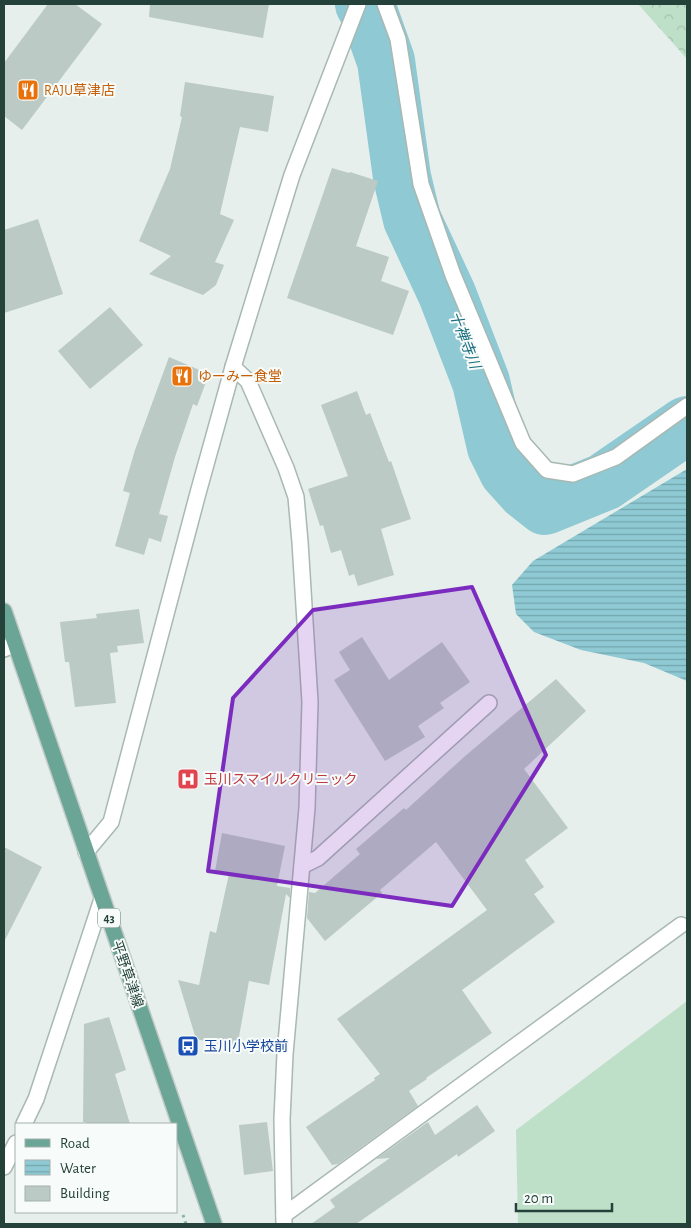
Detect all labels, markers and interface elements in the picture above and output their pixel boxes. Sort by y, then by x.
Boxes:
restaurant icon: RAJU草津店 [16,78,40,102]
place label: RAJU草津店 [44,83,115,98]
water label: 十禅寺川 [447,309,484,373]
restaurant icon: ゆーみー食堂 [170,364,194,388]
place label: ゆーみー食堂 [198,369,282,384]
hospital icon: 玉川スマイルクリニック [176,767,200,791]
place label: 玉川スマイルクリニック [204,772,358,787]
road number: 43 [98,908,120,928]
street label: 平野草津線 [109,939,146,1010]
bus stop icon: 玉川小学校前 [176,1034,200,1058]
place label: 玉川小学校前 [204,1038,288,1054]
legend [15,1123,178,1213]
text: Road [60,1136,90,1151]
text: Water [60,1161,96,1176]
scale bar [516,1180,612,1212]
text: Building [60,1186,110,1201]
text: 20 m [524,1191,553,1206]

